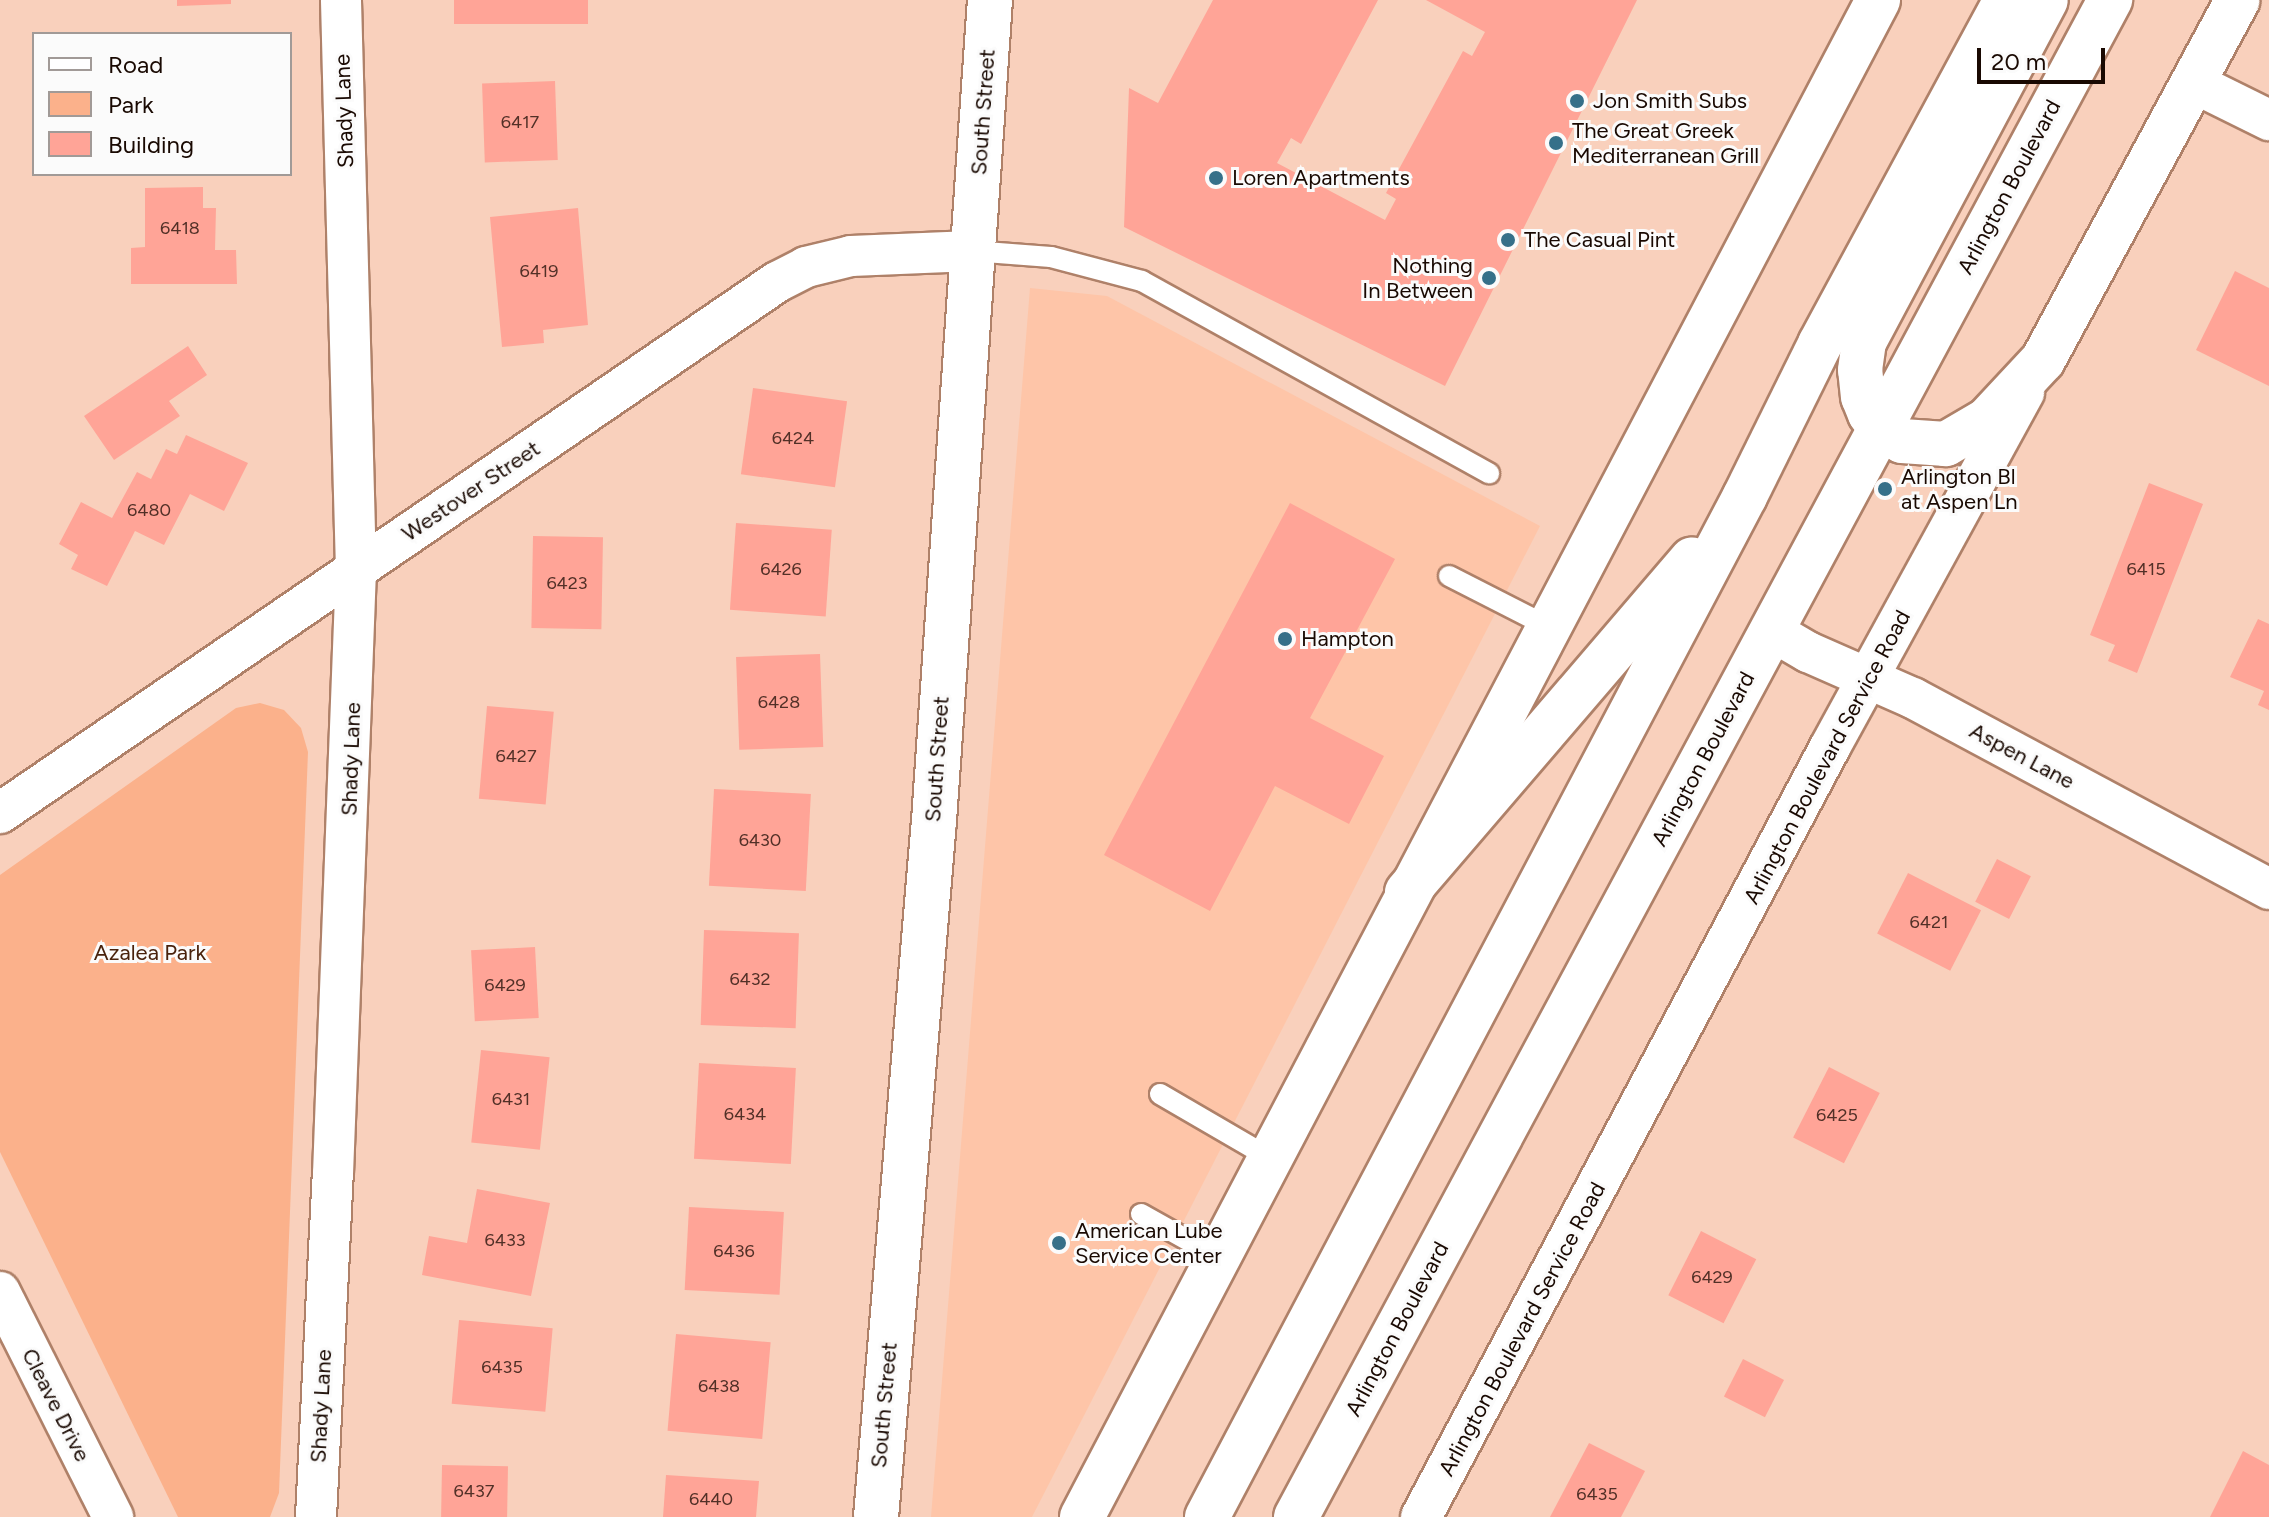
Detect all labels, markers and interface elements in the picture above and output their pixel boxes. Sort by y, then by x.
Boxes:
legend [32,32,292,176]
scale bar [1981,32,2109,82]
text: 20 m [1991,47,2046,76]
street label: South Street [965,48,1001,176]
text: Road [108,50,163,79]
street label: Shady Lane [329,54,359,168]
place label: Jon Smith Subs [1593,88,1747,114]
text: Park [108,90,154,119]
marker: Jon Smith Subs [1568,92,1586,110]
street label: Arlington Boulevard [1952,95,2066,279]
house number: 6417 [501,111,539,133]
place label: The Great Greek Mediterranean Grill [1572,117,1759,168]
text: Building [108,130,194,159]
marker: The Great Greek Mediterranean Grill [1547,134,1565,152]
place label: Loren Apartments [1232,165,1410,191]
marker: Loren Apartments [1207,169,1225,187]
house number: 6418 [160,217,200,239]
place label: The Casual Pint [1524,227,1675,253]
marker: The Casual Pint [1499,231,1517,249]
place label: Nothing In Between [1362,252,1473,304]
house number: 6419 [520,260,558,282]
marker: Nothing In Between [1480,269,1498,287]
house number: 6424 [772,427,814,449]
street label: Westover Street [397,435,545,547]
place label: Arlington Bl at Aspen Ln [1901,463,2018,514]
marker: Arlington Bl at Aspen Ln [1876,480,1894,498]
house number: 6480 [127,499,171,521]
house number: 6426 [760,558,802,580]
house number: 6415 [2126,558,2166,580]
house number: 6423 [546,572,588,594]
street label: Arlington Boulevard Service Road [1738,606,1916,908]
place label: Hampton [1301,626,1394,652]
marker: Hampton [1276,630,1294,648]
street label: Arlington Boulevard [1646,667,1760,851]
house number: 6428 [758,691,800,713]
street label: South Street [919,695,955,823]
street label: Shady Lane [336,702,366,816]
street label: Aspen Lane [1965,717,2079,795]
house number: 6427 [495,745,537,767]
house number: 6430 [739,829,781,851]
house number: 6421 [1910,911,1948,933]
park label: Azalea Park [94,940,206,966]
house number: 6432 [729,968,771,990]
house number: 6429 [484,974,526,996]
house number: 6431 [492,1088,530,1110]
house number: 6434 [724,1103,766,1125]
house number: 6425 [1816,1104,1858,1126]
street label: Arlington Boulevard Service Road [1433,1178,1611,1480]
place label: American Lube Service Center [1075,1217,1223,1268]
house number: 6433 [485,1229,525,1251]
marker: American Lube Service Center [1050,1234,1068,1252]
street label: Arlington Boulevard [1340,1237,1454,1421]
house number: 6436 [713,1240,755,1262]
house number: 6429 [1691,1266,1733,1288]
street label: South Street [865,1341,903,1469]
street label: Cleave Drive [16,1344,96,1466]
street label: Shady Lane [305,1348,337,1464]
house number: 6435 [481,1356,523,1378]
house number: 6438 [698,1375,740,1397]
house number: 6437 [454,1480,494,1502]
house number: 6435 [1576,1483,1618,1505]
house number: 6440 [689,1488,733,1510]

